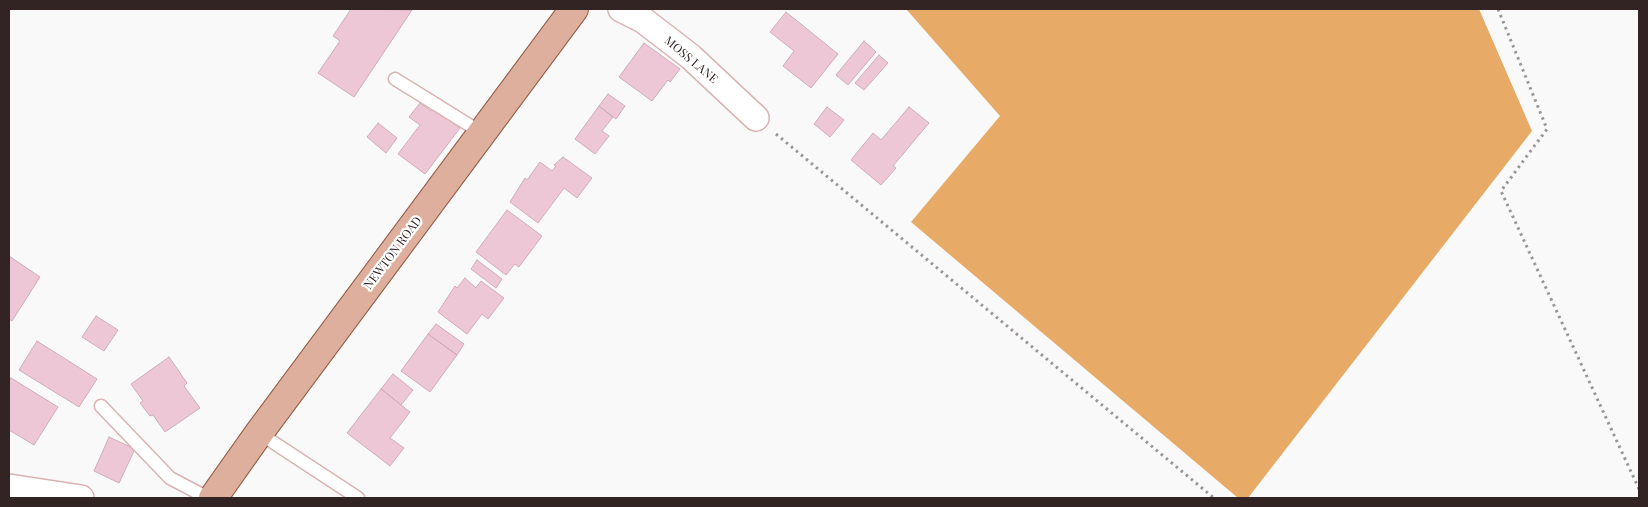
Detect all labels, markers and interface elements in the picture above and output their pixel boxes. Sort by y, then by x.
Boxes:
street label: MOSS LANE [661,33,721,87]
street label: NEWTON ROAD [361,214,425,292]

